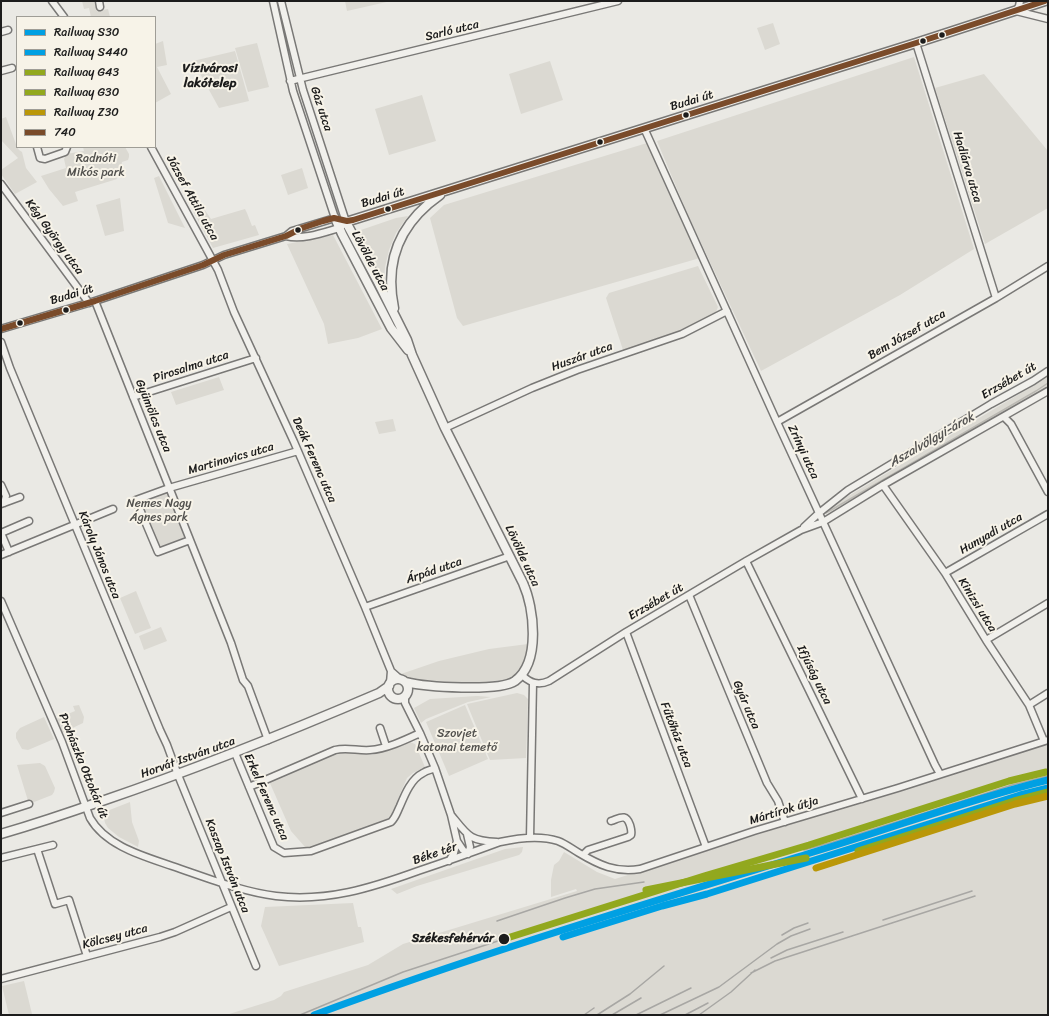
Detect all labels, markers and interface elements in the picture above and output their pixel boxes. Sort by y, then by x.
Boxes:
legend [16,16,156,148]
street label: Sarló utca [424,17,480,45]
text: Railway S30 [54,21,119,43]
unlabelled marker [937,30,947,40]
unlabelled marker [918,36,928,46]
text: Railway S440 [54,41,128,63]
text: Railway G43 [54,61,119,83]
district label: Vízivárosi lakótelep [182,61,238,92]
text: Railway G30 [54,81,119,103]
street label: Gáz utca [307,85,335,133]
street label: Budai út [669,88,715,114]
text: Railway Z30 [54,101,119,123]
unlabelled marker [681,110,691,120]
text: 740 [54,121,76,143]
street label: Hadiárva utca [949,130,985,204]
unlabelled marker [595,137,605,147]
park label: Radnóti Mikós park [67,152,125,180]
street label: József Attila utca [163,153,221,243]
street label: Budai út [360,185,406,211]
street label: Kégl György utca [22,196,86,278]
unlabelled marker [383,204,393,214]
unlabelled marker [293,225,303,235]
street label: Lövölde utca [348,228,392,294]
street label: Budai út [49,282,95,308]
unlabelled marker [61,305,71,315]
street label: Bem József utca [866,307,948,363]
unlabelled marker [15,318,25,328]
street label: Huszár utca [550,339,614,375]
street label: Pirosalma utca [151,348,231,386]
street label: Erzsébet út [979,359,1039,403]
street label: Gyümölcs utca [132,378,174,454]
water label: Aszalvölgyi-árok [887,409,977,471]
street label: Deák Ferenc utca [289,415,339,505]
street label: Zrínyi utca [784,423,822,481]
street label: Martinovics utca [187,440,275,478]
park label: Nemes Nagy Ágnes park [126,497,192,525]
street label: Károly János utca [75,509,123,601]
street label: Hunyadi utca [957,510,1025,558]
street label: Lövölde utca [502,523,542,589]
street label: Árpád utca [404,555,464,587]
street label: Kinizsi utca [955,575,999,635]
street label: Erzsébet út [626,580,686,624]
street label: Ifjúság utca [793,643,835,707]
street label: Gyár utca [729,679,763,731]
street label: Fűtőház utca [657,700,695,770]
street label: Prohászka Ottokár út [55,711,111,821]
park label: Szovjet katonai temető [417,727,497,755]
street label: Horvát István utca [139,734,237,782]
street label: Erkel Ferenc utca [240,751,292,843]
street label: Mártírok útja [748,794,820,828]
street label: Kaszap István utca [202,817,252,915]
street label: Béke tér [411,840,459,868]
street label: Kölcsey utca [81,921,149,953]
place label: Székesfehérvár [412,932,494,946]
marker: Székesfehérvár [497,932,511,946]

